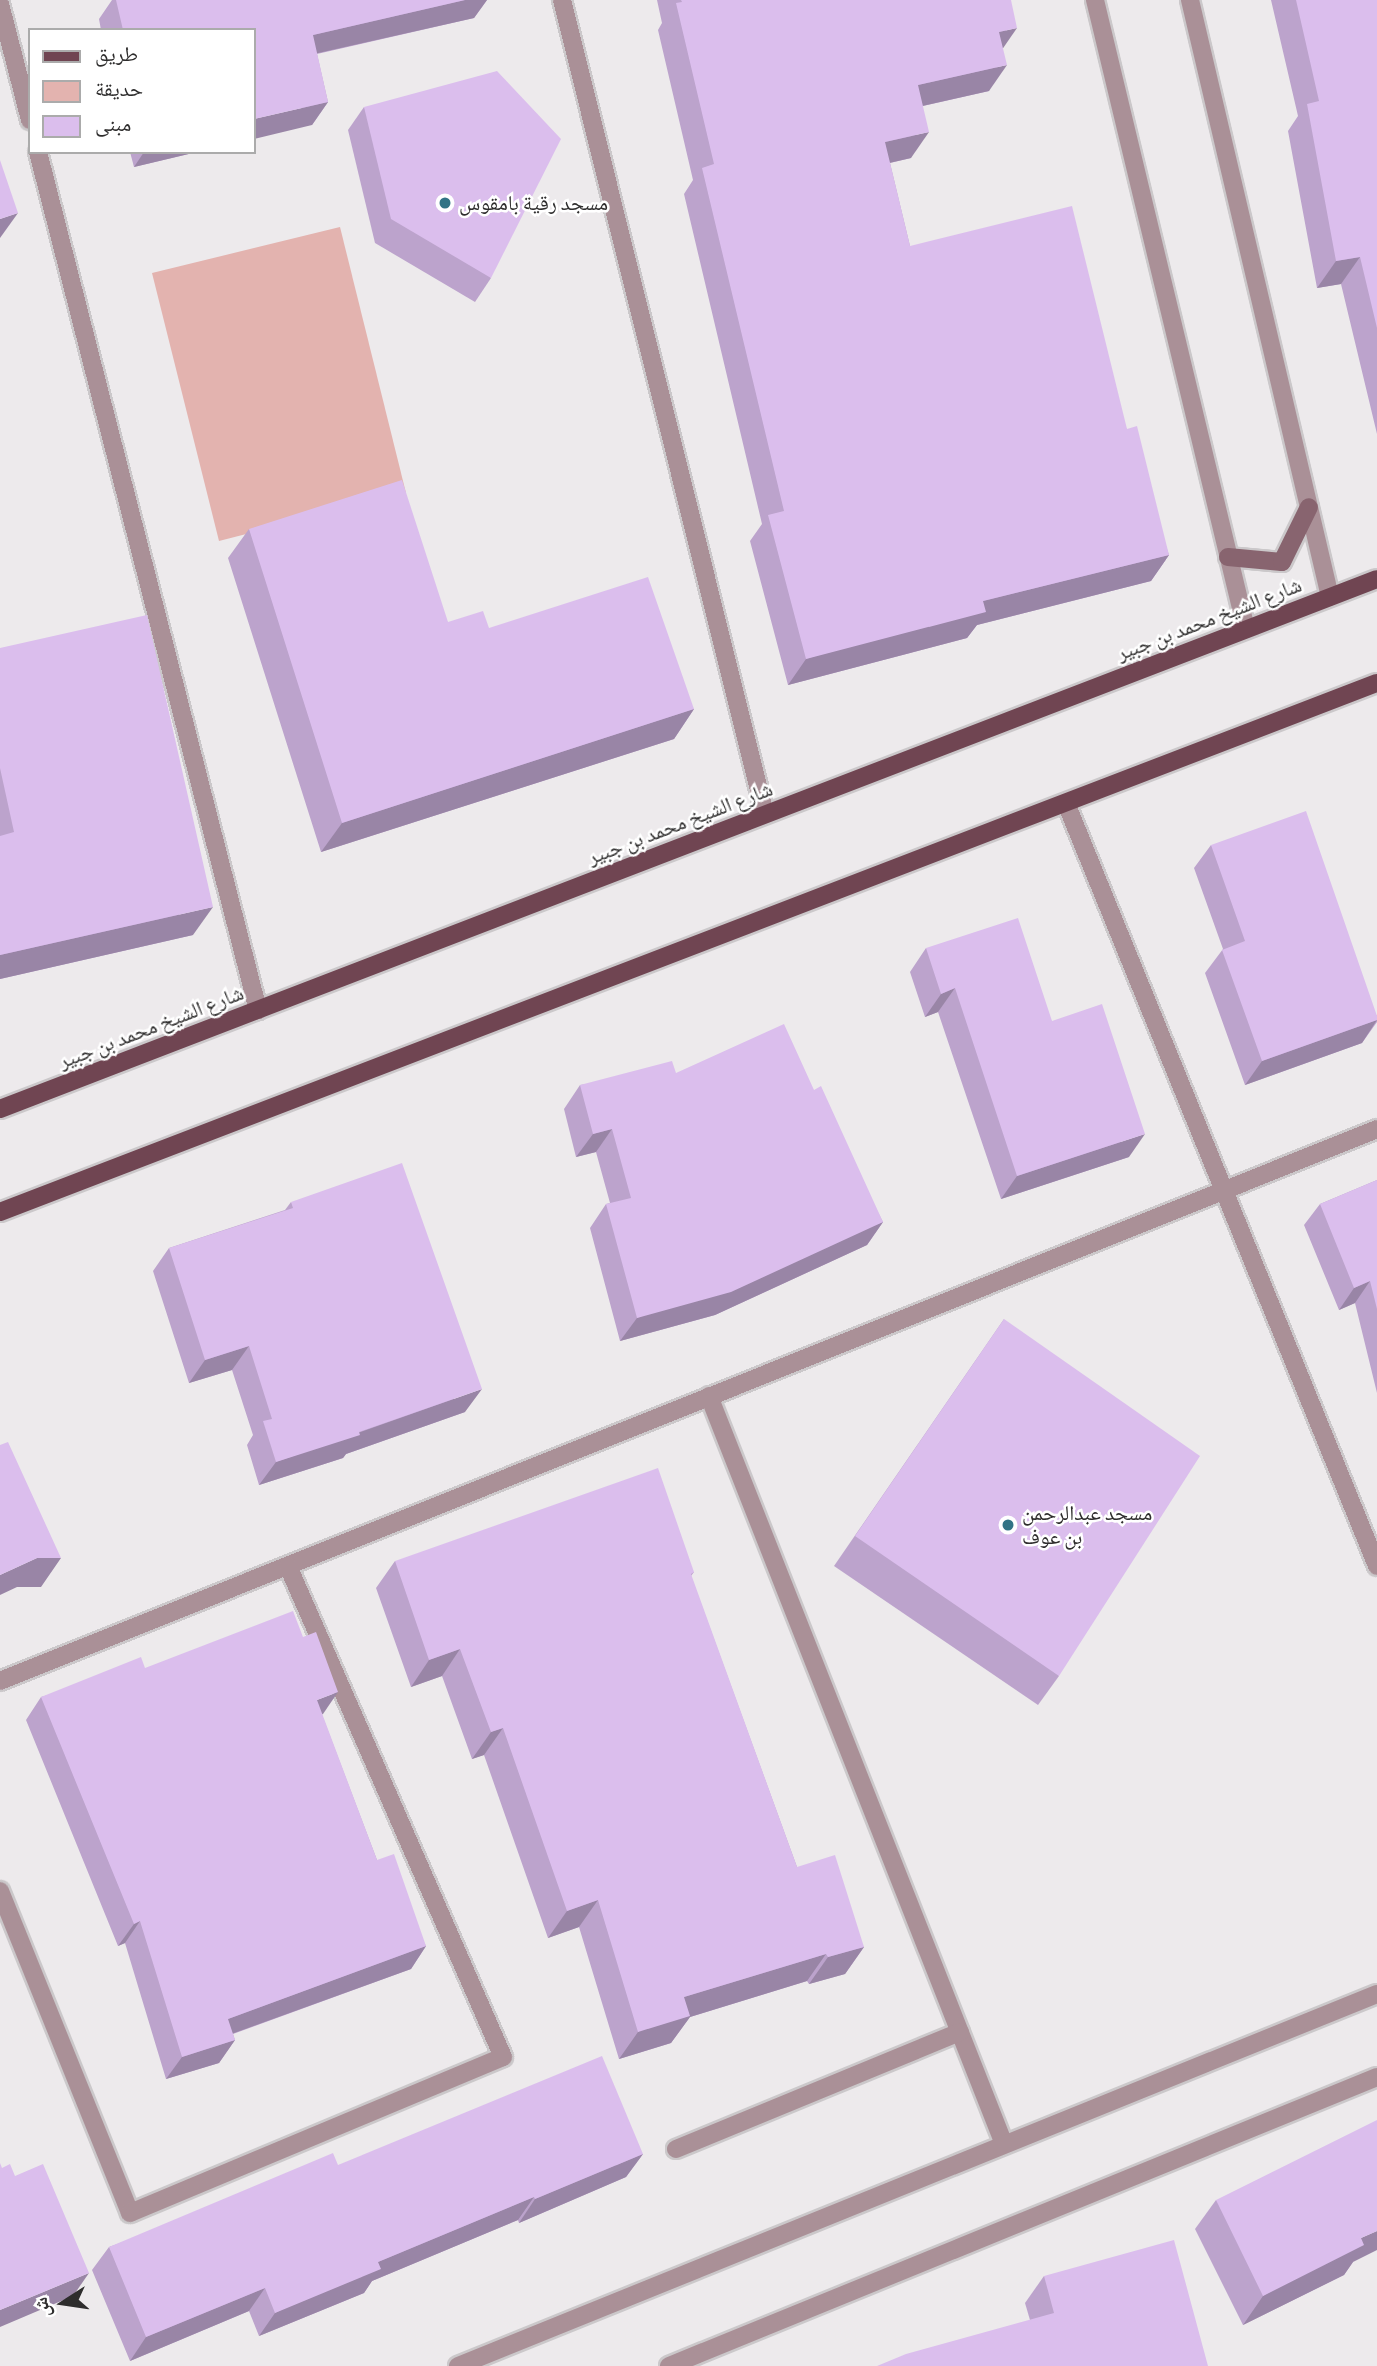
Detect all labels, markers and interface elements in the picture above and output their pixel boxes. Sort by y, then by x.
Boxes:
legend [28,28,256,154]
text: طريق [95,42,138,66]
text: حديقة [95,77,143,101]
text: مبنى [95,112,131,136]
place label: مسجد رقية بامقوس [459,190,608,216]
marker: مسجد رقية بامقوس [437,195,453,211]
street label: شارع الشيخ محمد بن جبير [1113,572,1305,666]
street label: شارع الشيخ محمد بن جبير [584,776,776,870]
street label: شارع الشيخ محمد بن جبير [55,980,247,1074]
place label: مسجد عبدالرحمن بن عوف [1022,1500,1152,1550]
marker: مسجد عبدالرحمن بن عوف [1000,1517,1016,1533]
north arrow [28,2268,98,2338]
text: ش [30,2295,54,2320]

